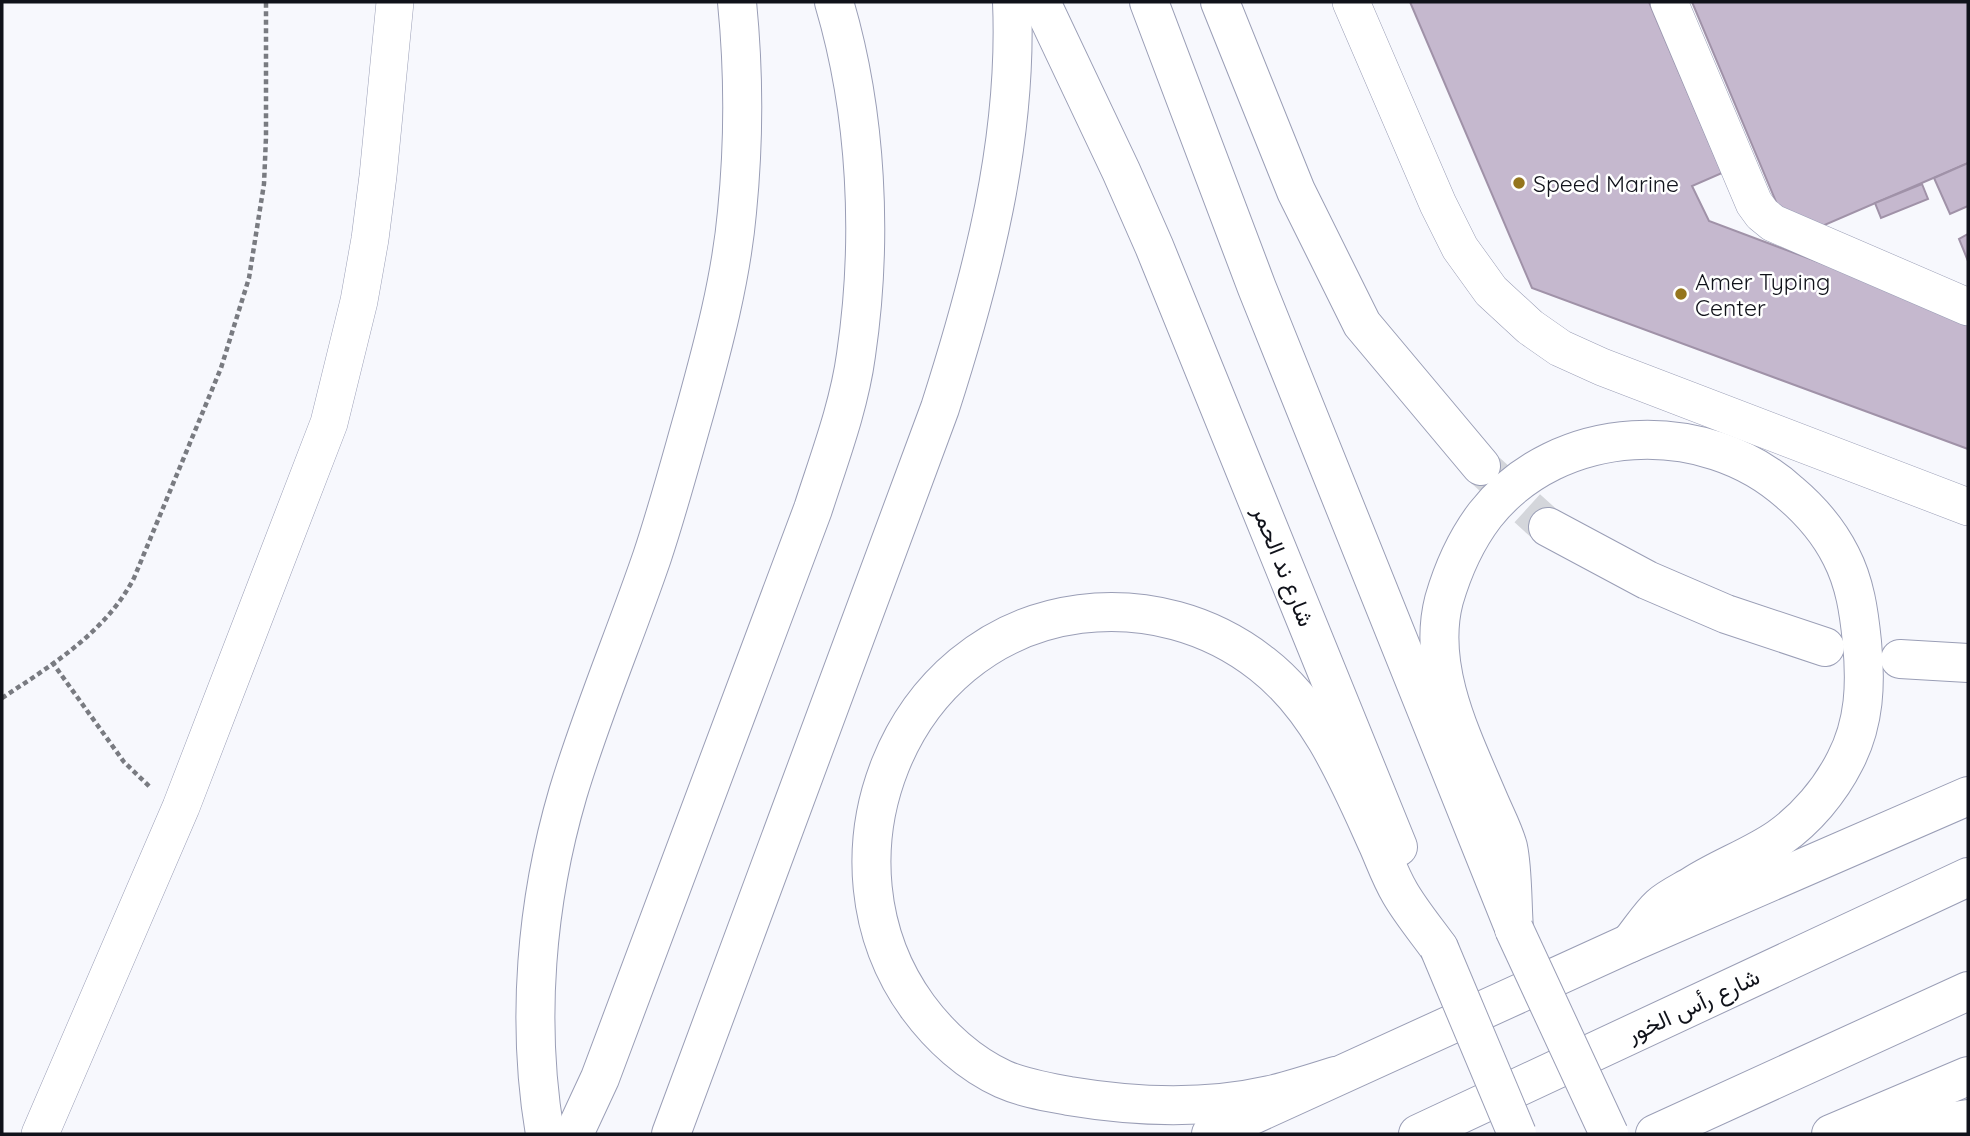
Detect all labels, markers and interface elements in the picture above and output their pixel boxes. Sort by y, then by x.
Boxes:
place label: Speed Marine [1533,169,1679,198]
marker: Speed Marine [1511,175,1527,191]
place label: Amer Typing Center [1695,267,1830,322]
marker: Amer Typing Center [1673,286,1689,302]
street label: شارع ند الحمر [1244,501,1321,631]
street label: شارع رأس الخور [1621,962,1765,1051]

